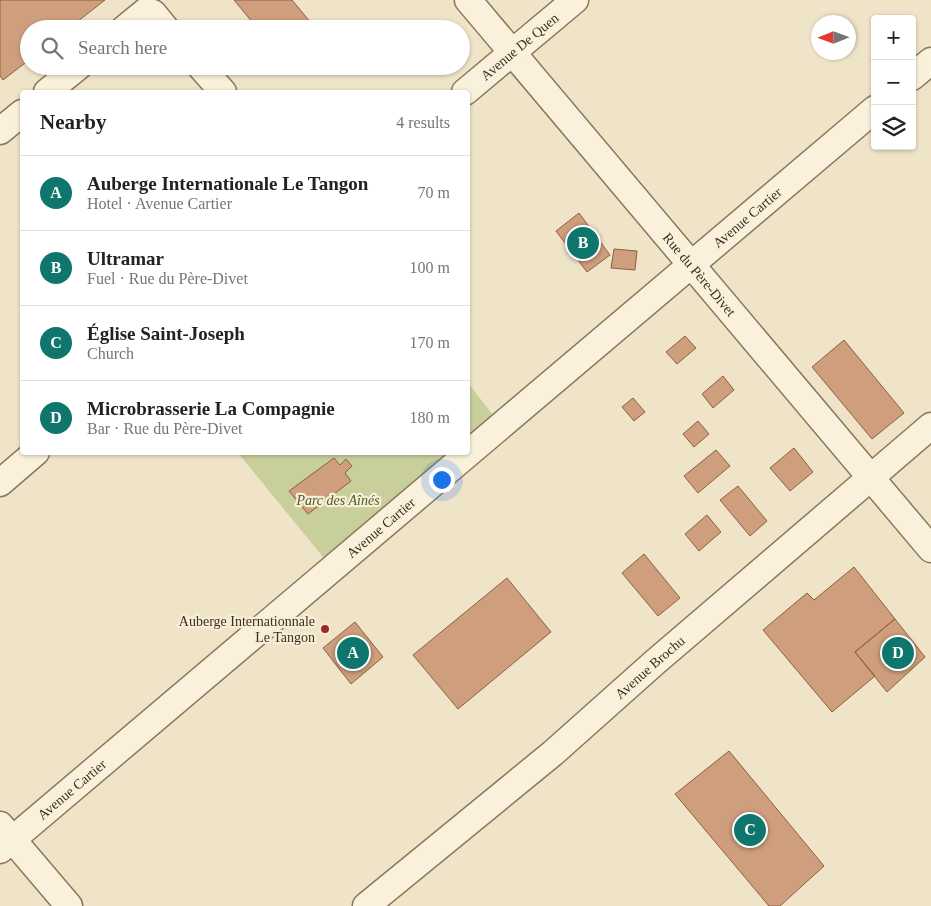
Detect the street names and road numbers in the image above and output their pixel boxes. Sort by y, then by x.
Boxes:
street label: Avenue De Quen [478,10,561,83]
street label: Avenue Cartier [710,184,785,251]
street label: Rue du Père-Divet [660,230,738,320]
street label: Avenue Cartier [344,495,419,561]
street label: Avenue Brochu [612,633,688,702]
street label: Avenue Cartier [35,756,110,823]

